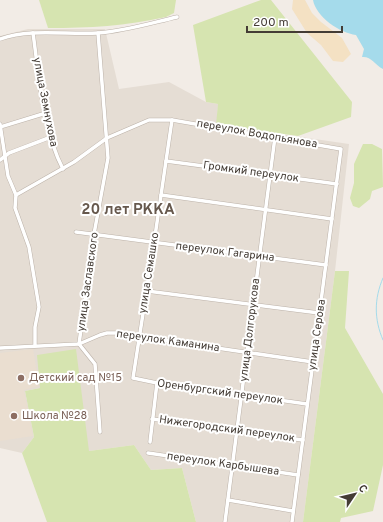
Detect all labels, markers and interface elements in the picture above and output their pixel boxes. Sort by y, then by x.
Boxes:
scale bar [247,8,342,34]
text: 200 m [253,15,289,31]
street label: улица Земнухова [29,56,61,148]
street label: переулок Водопьянова [196,117,319,152]
street label: Громкий переулок [202,158,300,186]
district label: 20 лет РККА [81,201,175,220]
street label: улица Заславского [74,231,102,333]
street label: улица Семашко [136,231,162,315]
street label: переулок Гагарина [175,239,275,265]
street label: улица Долгорукова [237,277,263,382]
street label: улица Серова [305,298,329,372]
street label: переулок Каманина [116,327,221,355]
place label: Детский сад №15 [29,371,122,385]
marker: Детский сад №15 [16,373,26,383]
street label: Оренбургский переулок [156,376,284,408]
place label: Школа №28 [22,409,87,423]
marker: Школа №28 [9,411,19,421]
street label: Нижегородский переулок [158,413,296,445]
street label: переулок Карбышева [166,449,280,479]
north arrow [335,474,375,514]
text: С [355,482,370,496]

